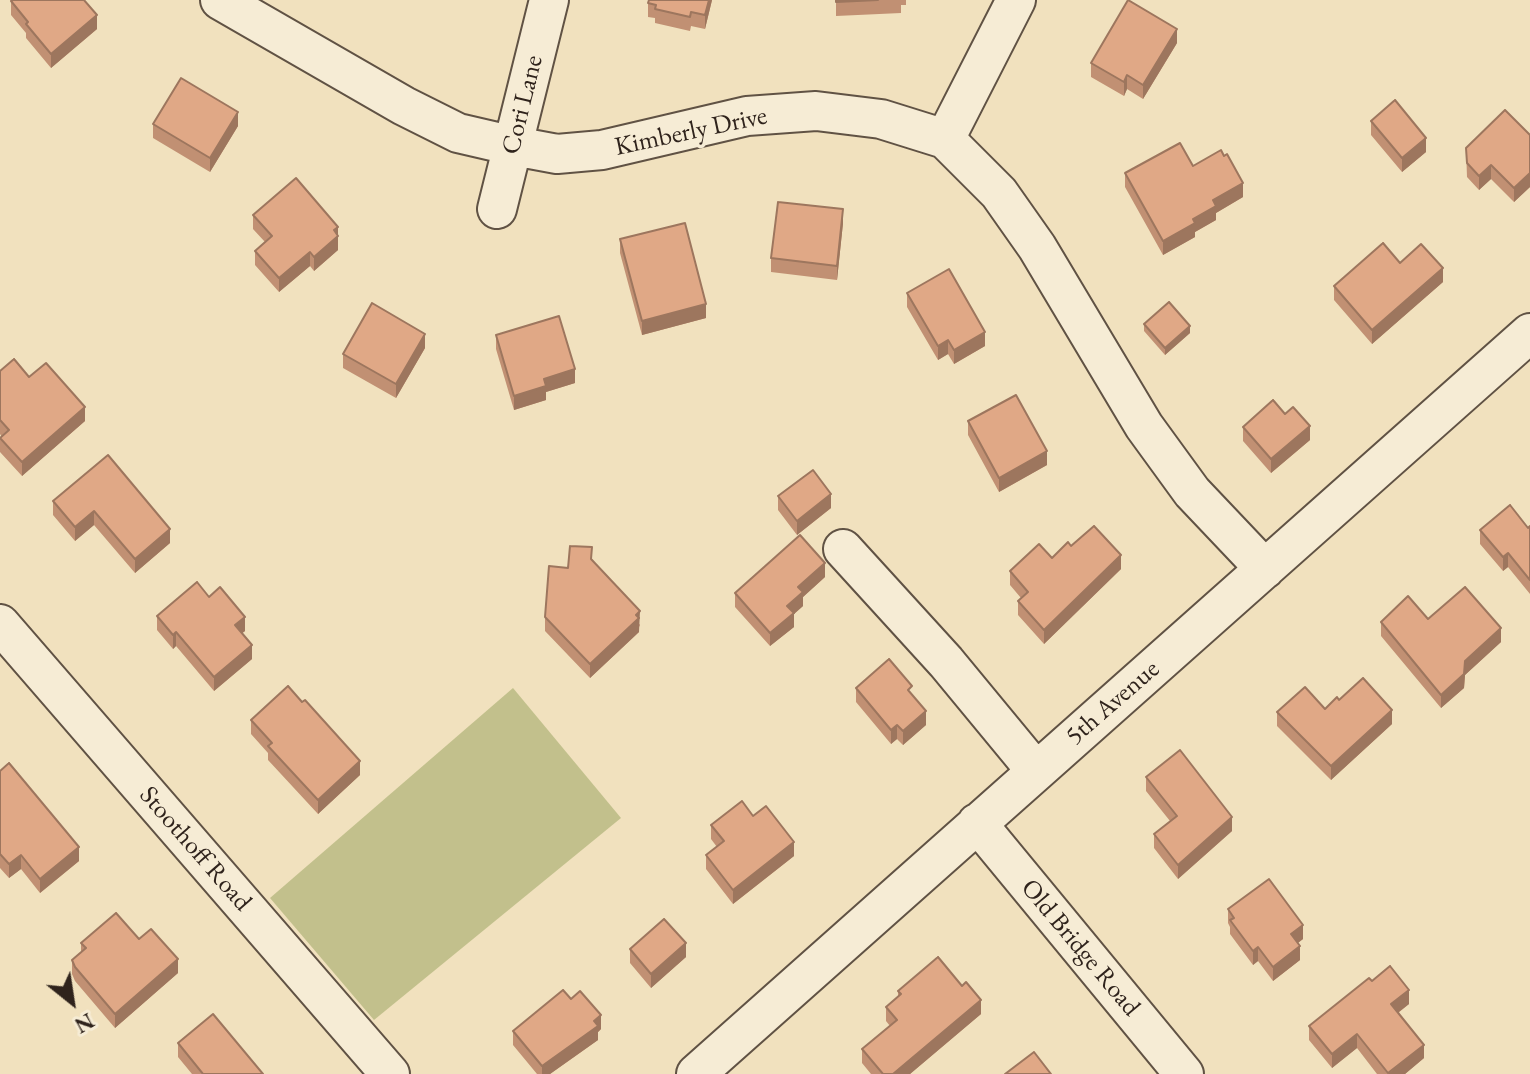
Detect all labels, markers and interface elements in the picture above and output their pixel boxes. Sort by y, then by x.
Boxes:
street label: Cori Lane [496,52,550,158]
street label: Kimberly Drive [612,101,770,163]
street label: 5th Avenue [1060,654,1166,752]
street label: Stoothoff Road [132,780,258,918]
street label: Old Bridge Road [1014,873,1146,1023]
north arrow [32,962,112,1042]
text: N [69,1006,99,1040]

